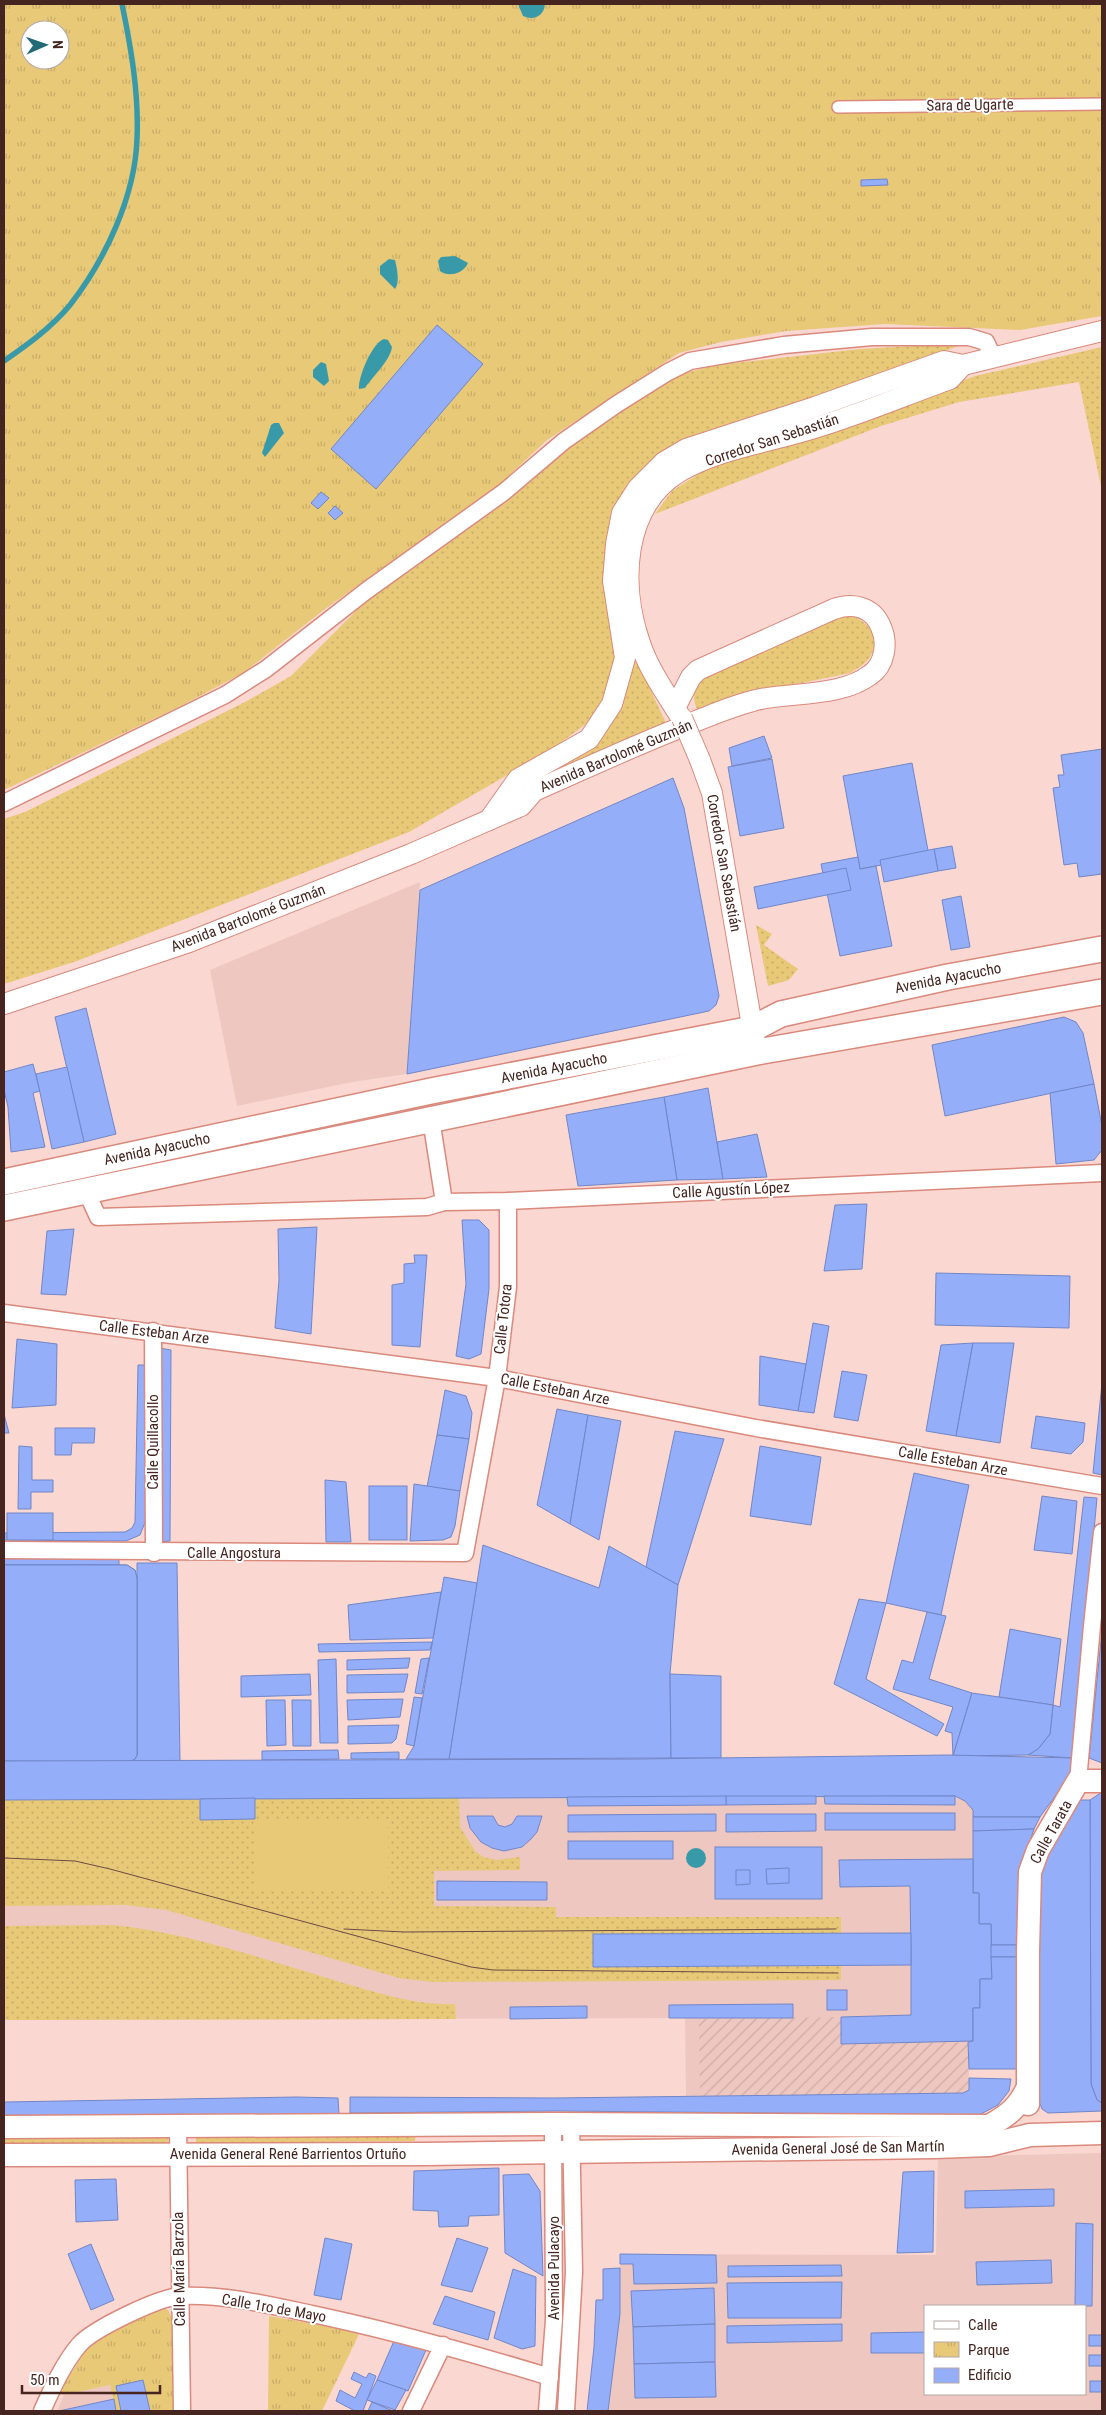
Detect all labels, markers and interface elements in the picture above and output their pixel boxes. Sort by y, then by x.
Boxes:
north arrow [20,20,70,70]
text: N [50,40,66,49]
street label: Sara de Ugarte [926,95,1014,115]
street label: Corredor San Sebastián [703,410,841,470]
street label: Avenida Bartolomé Guzmán [537,716,695,796]
street label: Corredor San Sebastián [703,793,745,933]
street label: Avenida Bartolomé Guzmán [168,880,328,956]
street label: Avenida Ayacucho [893,959,1003,997]
street label: Avenida Ayacucho [499,1049,609,1087]
street label: Avenida Ayacucho [102,1129,212,1169]
street label: Calle Agustín López [672,1178,790,1202]
street label: Calle Totora [490,1283,516,1355]
street label: Calle Esteban Arze [98,1316,210,1348]
street label: Calle Esteban Arze [499,1370,611,1408]
street label: Calle Quillacollo [144,1394,162,1490]
street label: Calle Esteban Arze [897,1443,1009,1479]
street label: Calle Angostura [187,1544,281,1562]
street label: Calle Tarata [1026,1797,1076,1867]
street label: Avenida General José de San Martín [731,2137,945,2159]
street label: Avenida General René Barrientos Ortuño [170,2145,406,2163]
street label: Calle María Barzola [169,2211,189,2327]
street label: Avenida Pulacayo [545,2216,563,2320]
street label: Calle 1ro de Mayo [220,2290,328,2326]
legend [924,2305,1086,2395]
text: Calle [968,2316,998,2334]
text: Parque [968,2341,1010,2359]
scale bar [22,2362,160,2394]
text: Edificio [968,2366,1011,2384]
text: 50 m [30,2371,60,2389]

